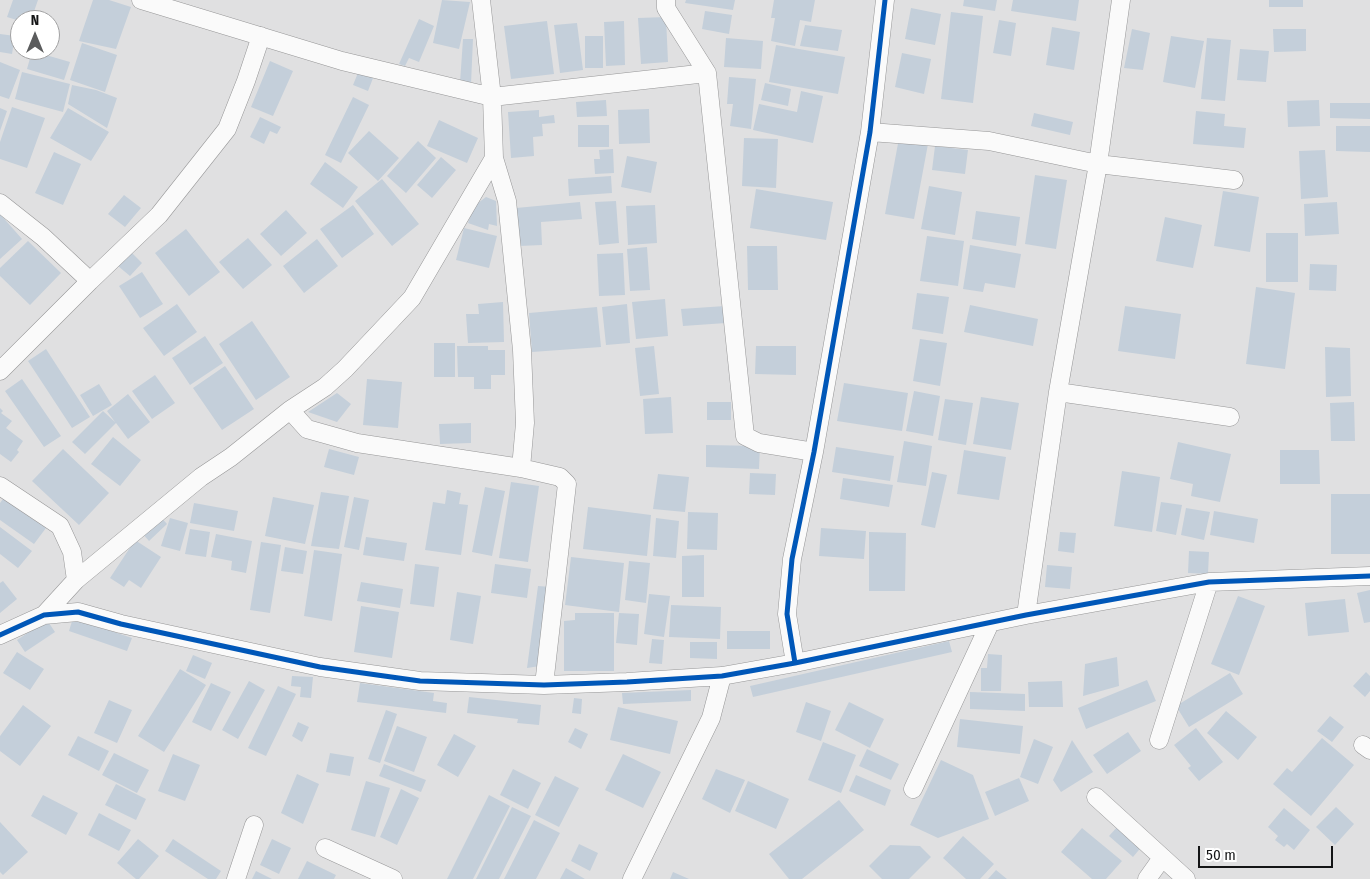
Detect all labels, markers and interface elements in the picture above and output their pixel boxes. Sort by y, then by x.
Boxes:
north arrow [10,10,60,60]
text: N [31,12,39,29]
scale bar [1200,836,1335,868]
text: 50 m [1206,846,1236,864]

